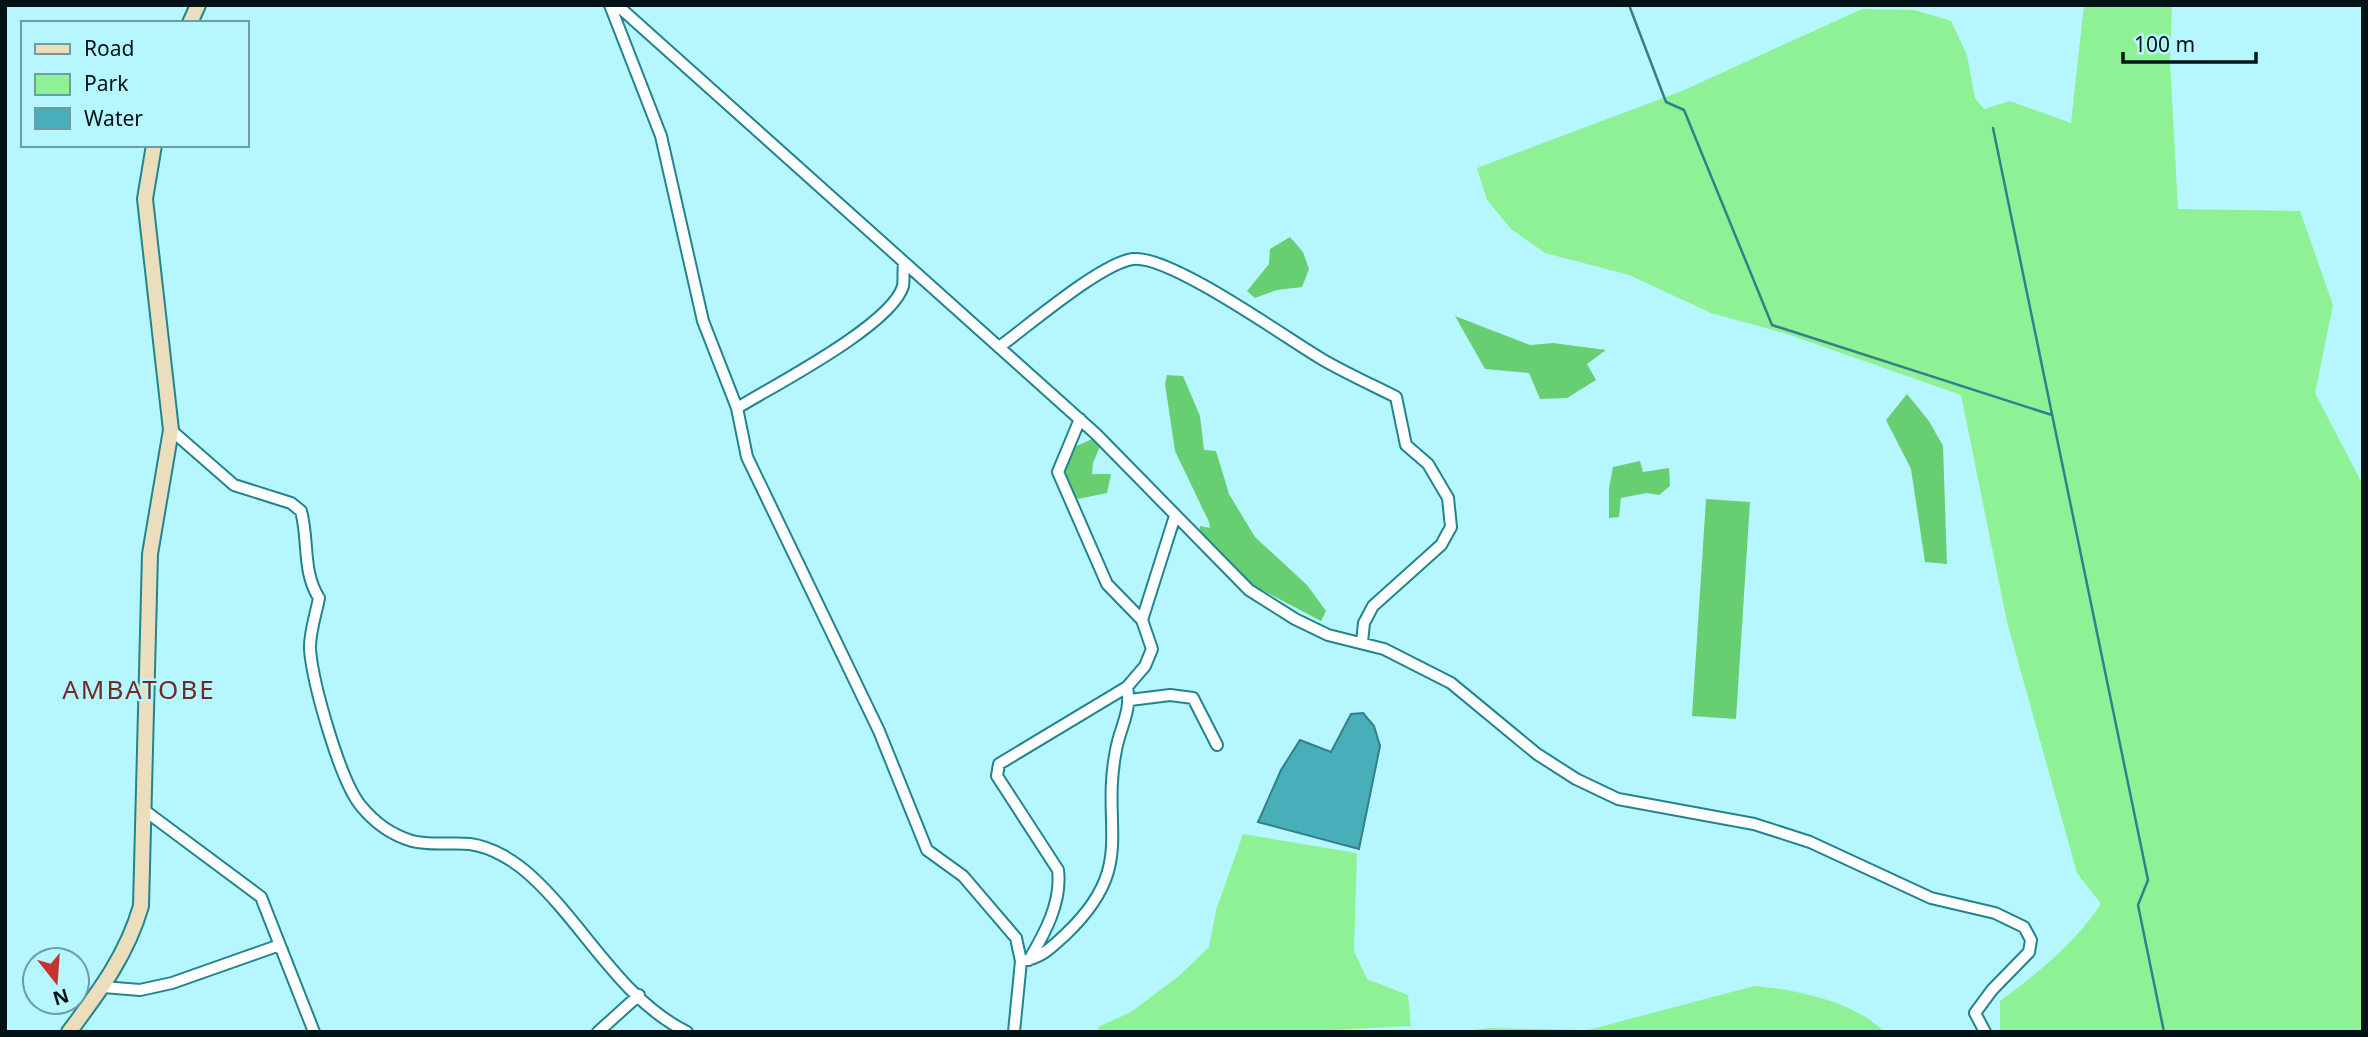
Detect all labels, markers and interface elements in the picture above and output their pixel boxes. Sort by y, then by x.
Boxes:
legend [21,21,248,147]
scale bar [2123,21,2256,65]
text: 100 m [2134,30,2195,58]
text: Road [84,34,134,62]
text: Park [84,69,129,97]
text: Water [84,104,143,132]
district label: AMBATOBE [62,671,216,707]
north arrow [21,946,91,1016]
text: N [50,983,72,1012]

